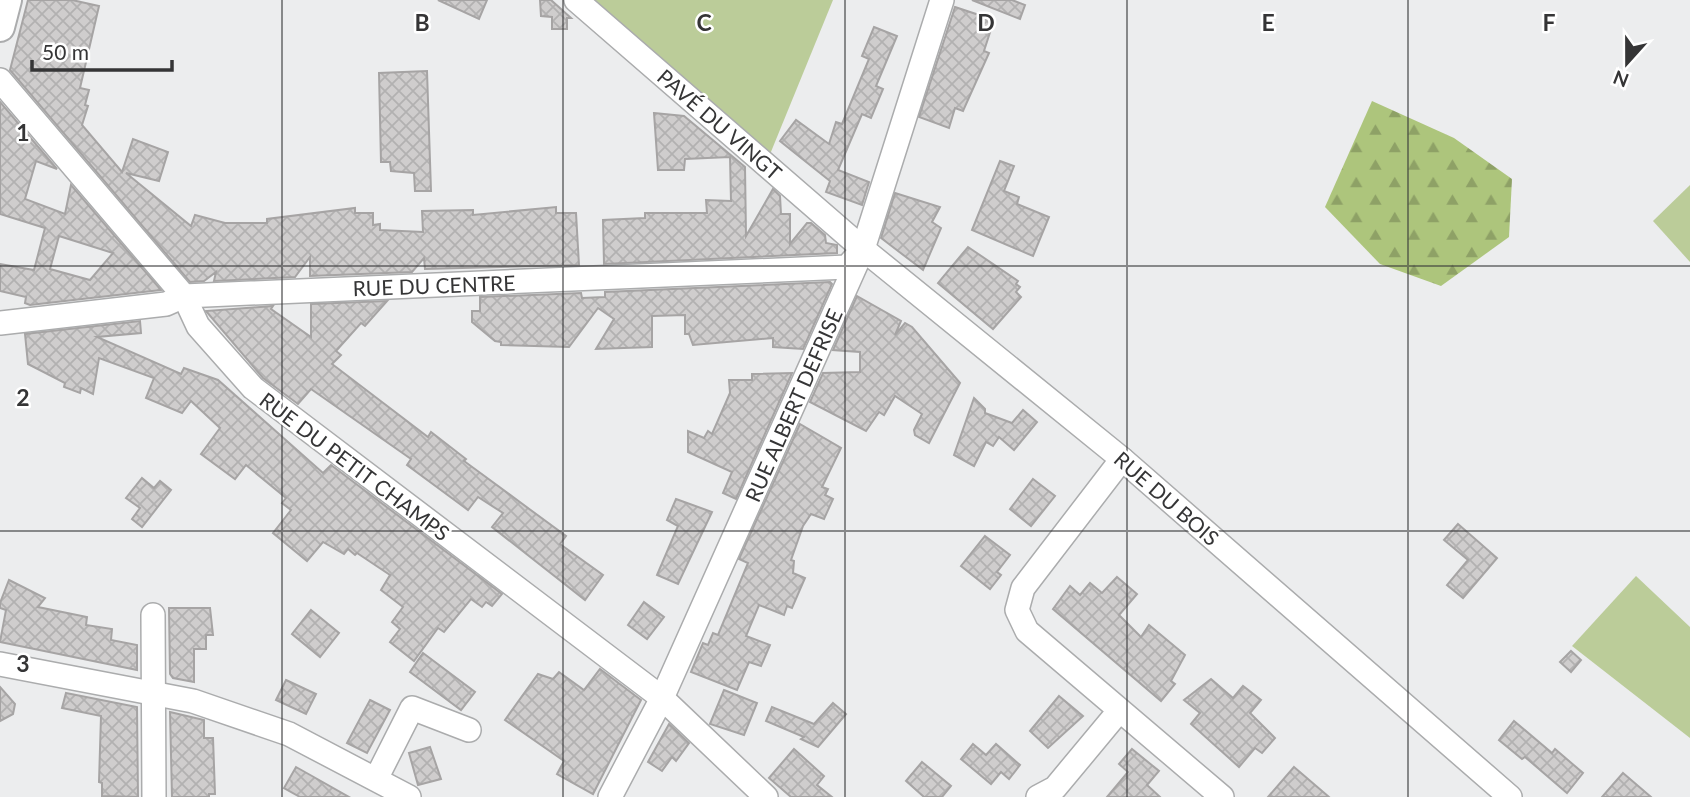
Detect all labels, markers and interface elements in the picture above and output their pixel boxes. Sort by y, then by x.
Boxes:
text: B [414,8,430,36]
text: C [696,8,712,36]
text: D [977,8,995,36]
text: E [1261,8,1275,36]
text: F [1542,8,1556,36]
scale bar [32,28,172,72]
north arrow [1592,28,1662,98]
text: 50 m [42,39,89,64]
street label: PAVÉ DU VINGT [653,63,788,185]
text: N [1610,66,1632,93]
text: 1 [16,118,30,146]
street label: RUE DU CENTRE [352,270,516,300]
street label: RUE ALBERT DEFRISE [739,305,847,505]
text: 2 [16,383,30,411]
street label: RUE DU PETIT CHAMPS [255,387,455,545]
street label: RUE DU BOIS [1110,446,1224,550]
text: 3 [16,649,30,677]

